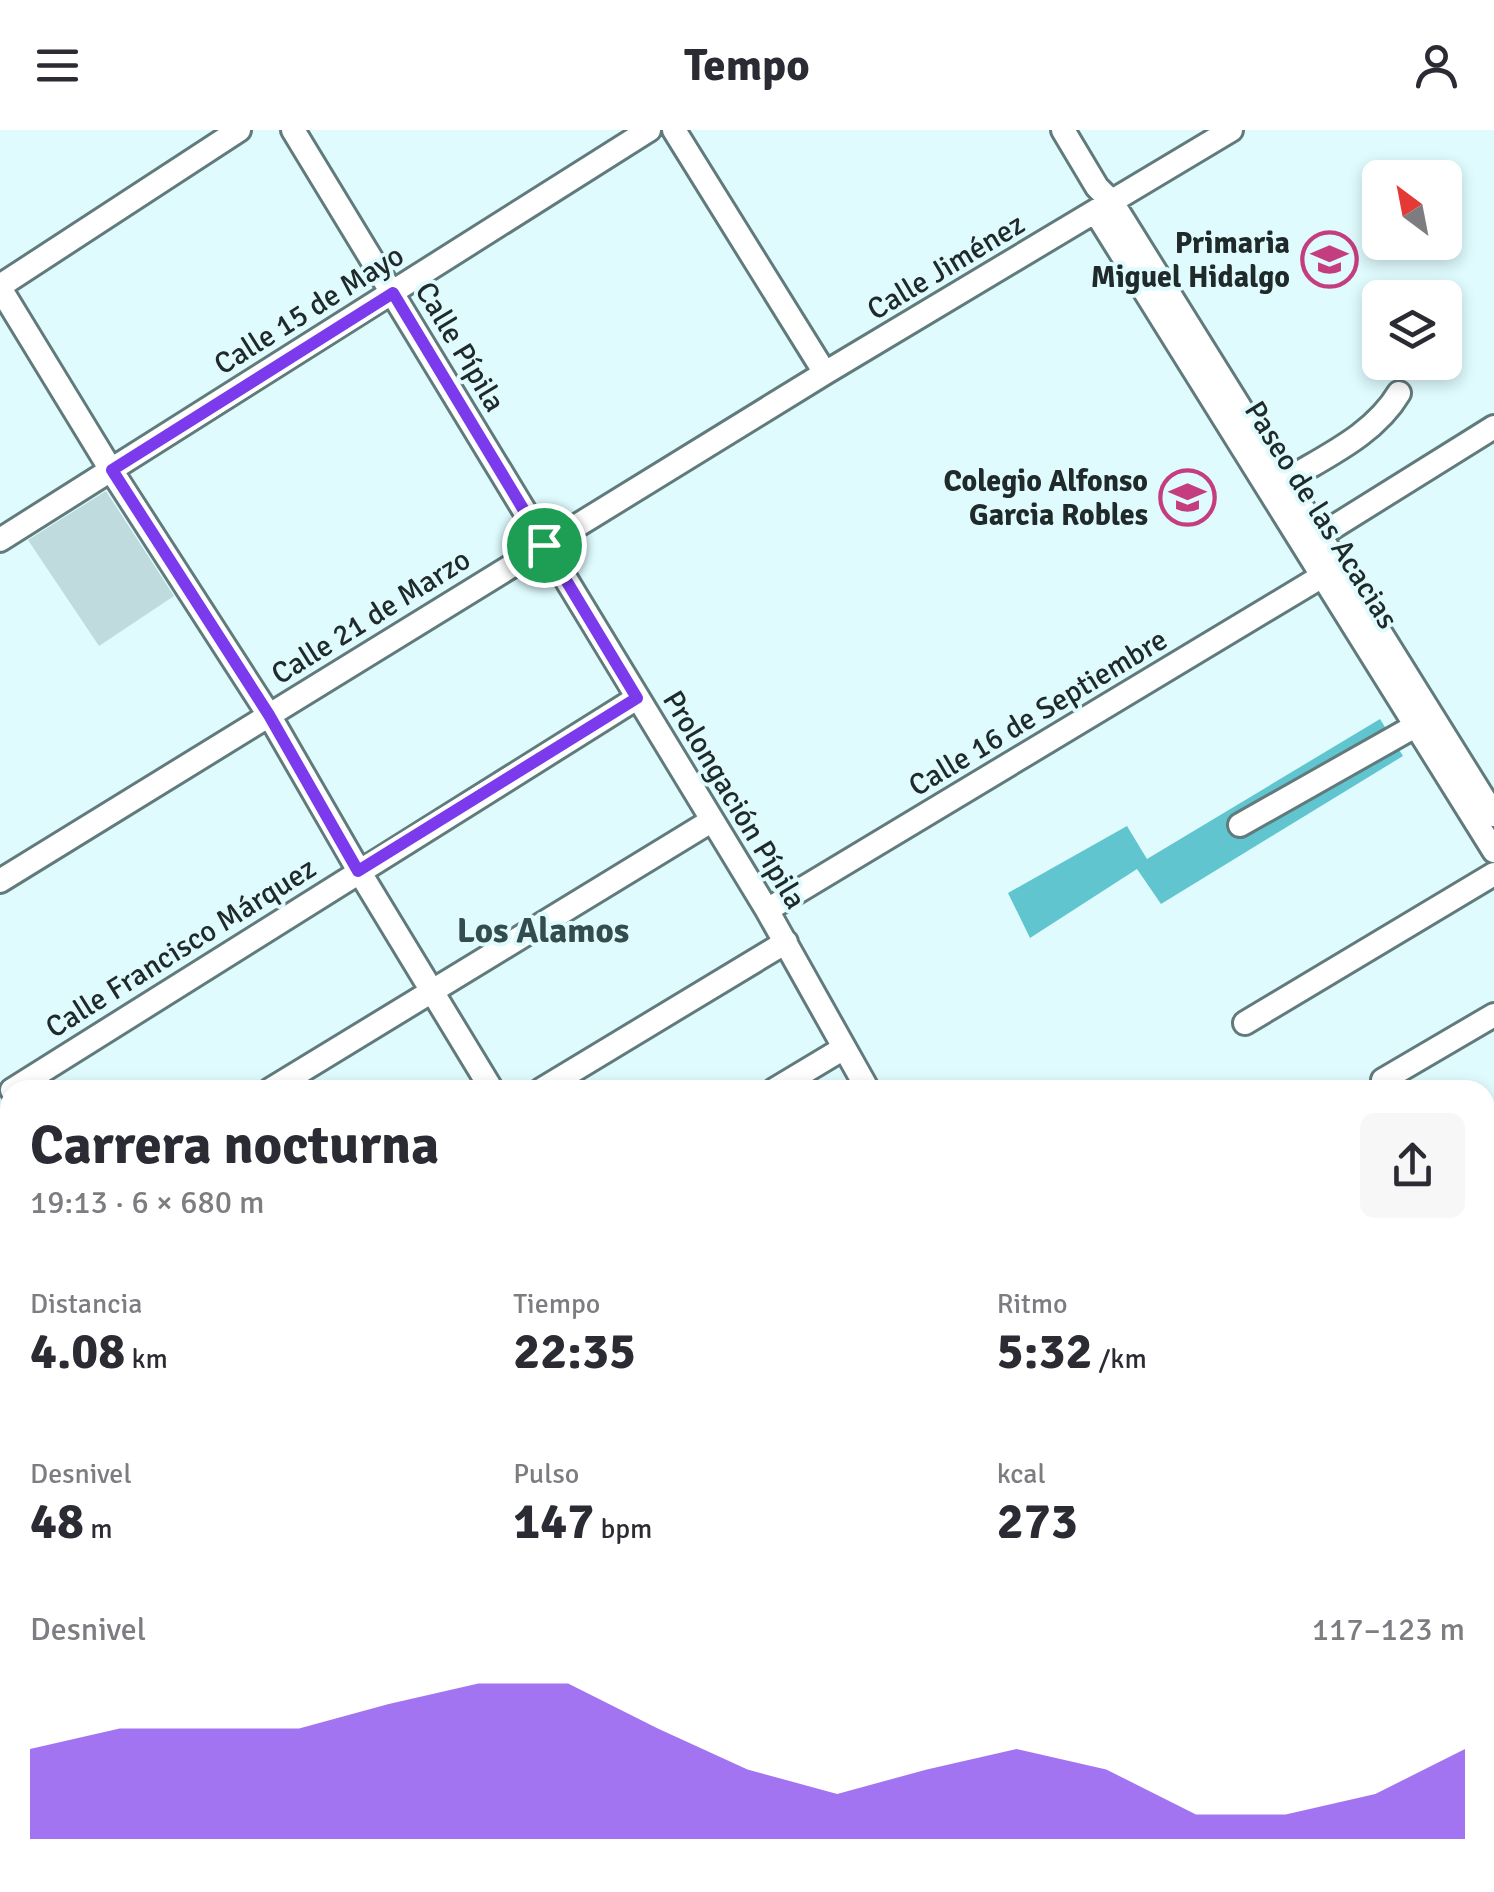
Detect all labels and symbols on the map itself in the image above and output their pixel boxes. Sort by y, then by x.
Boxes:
north arrow [1362,160,1462,260]
street label: Calle Jiménez [861,206,1031,328]
place label: Primaria Miguel Hidalgo [1091,225,1290,296]
school or university icon: Primaria Miguel Hidalgo [1299,230,1359,290]
street label: Calle 15 de Mayo [207,237,411,383]
street label: Calle Pípila [407,275,513,419]
street label: Paseo de las Acacias [1236,394,1406,636]
place label: Colegio Alfonso Garcia Robles [943,463,1148,534]
school or university icon: Colegio Alfonso Garcia Robles [1157,468,1217,528]
pin [502,503,587,588]
street label: Calle 21 de Marzo [265,541,477,693]
street label: Calle 16 de Septiembre [902,621,1174,805]
street label: Prolongación Pípila [654,684,814,916]
street label: Calle Francisco Márquez [39,850,323,1046]
district label: Los Alamos [457,909,629,952]

